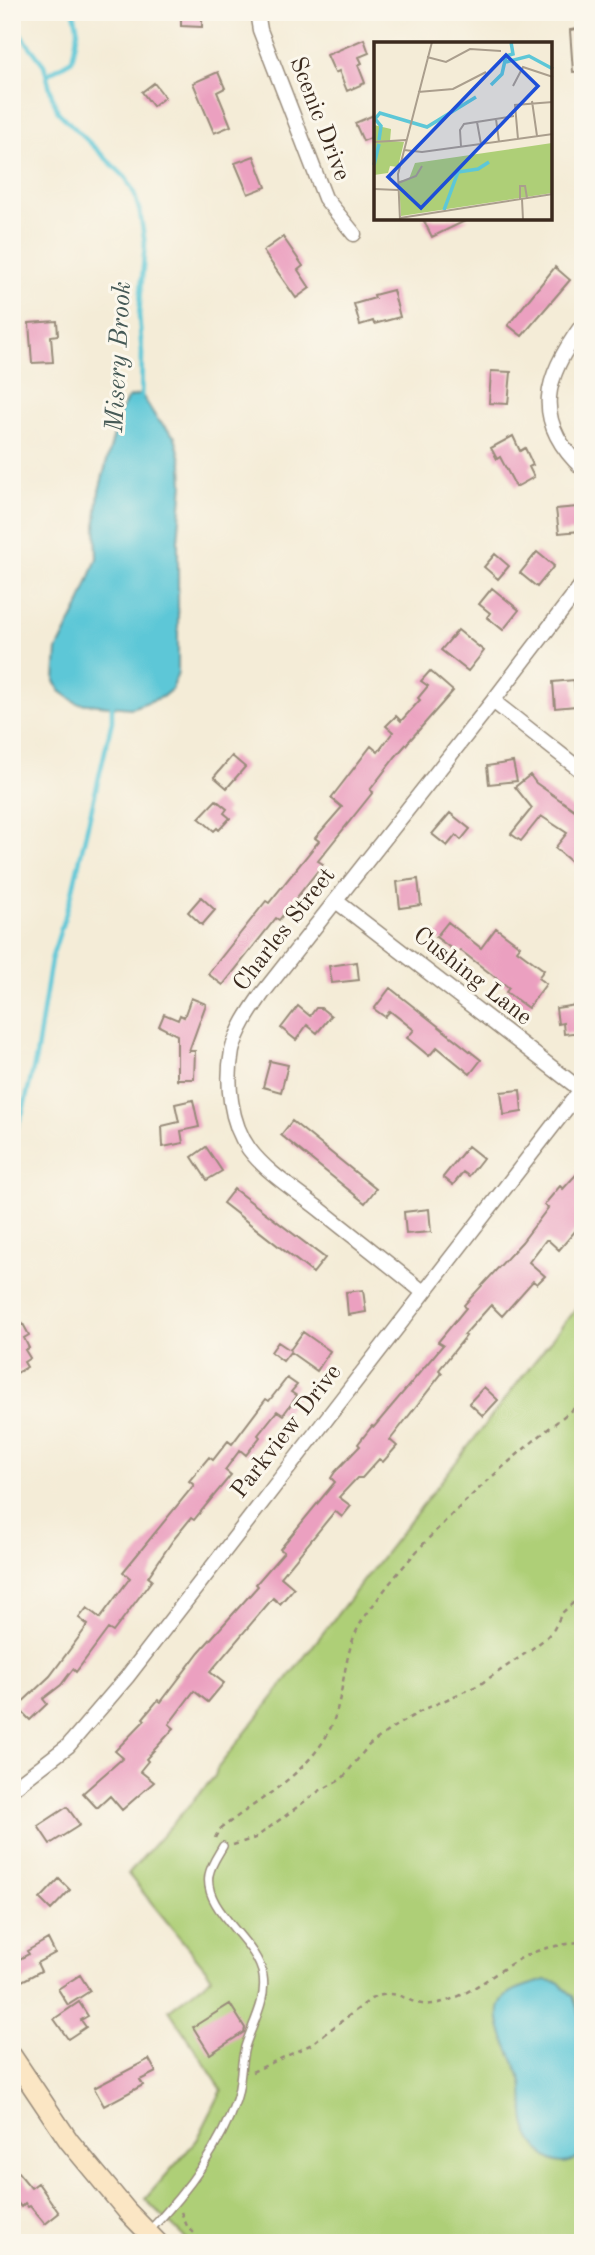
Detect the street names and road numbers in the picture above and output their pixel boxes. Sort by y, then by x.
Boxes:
street label: Scenic Drive [284,54,354,184]
street label: Charles Street [230,864,340,996]
street label: Cushing Lane [408,923,536,1031]
street label: Parkview Drive [227,1361,347,1503]

